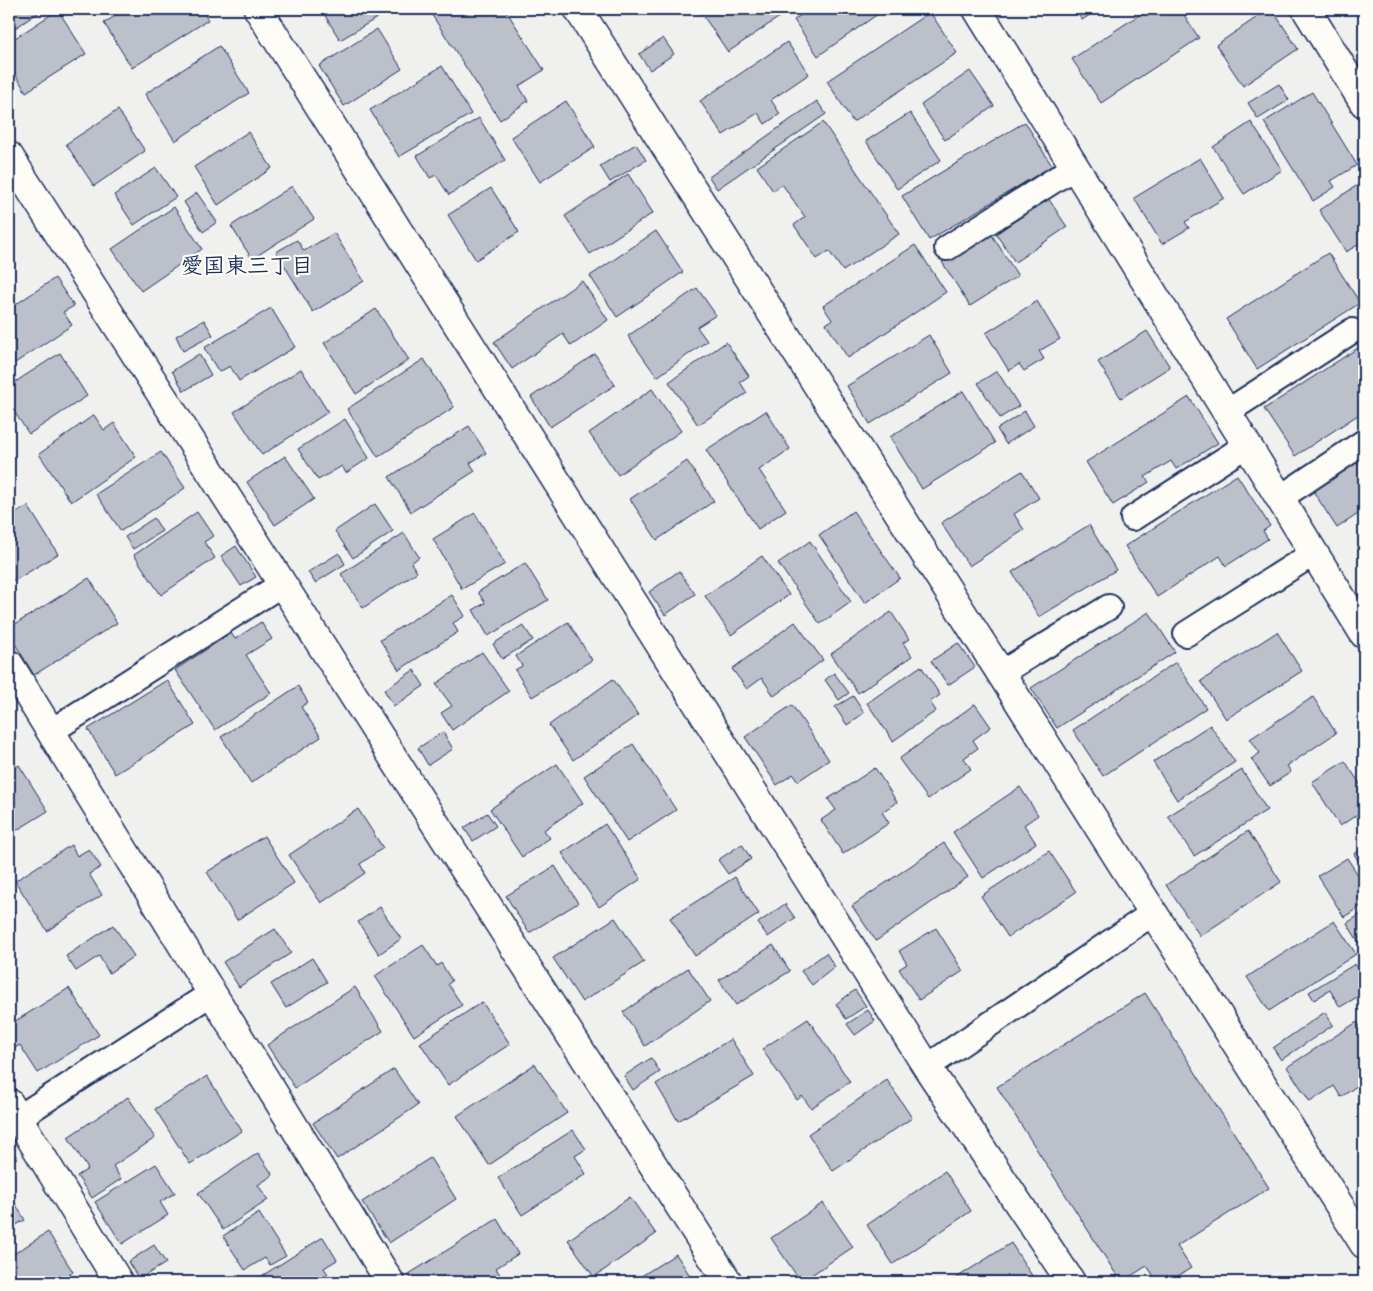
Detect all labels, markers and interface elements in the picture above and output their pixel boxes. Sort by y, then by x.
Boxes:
district label: 愛国東三丁目 [181,252,313,280]

